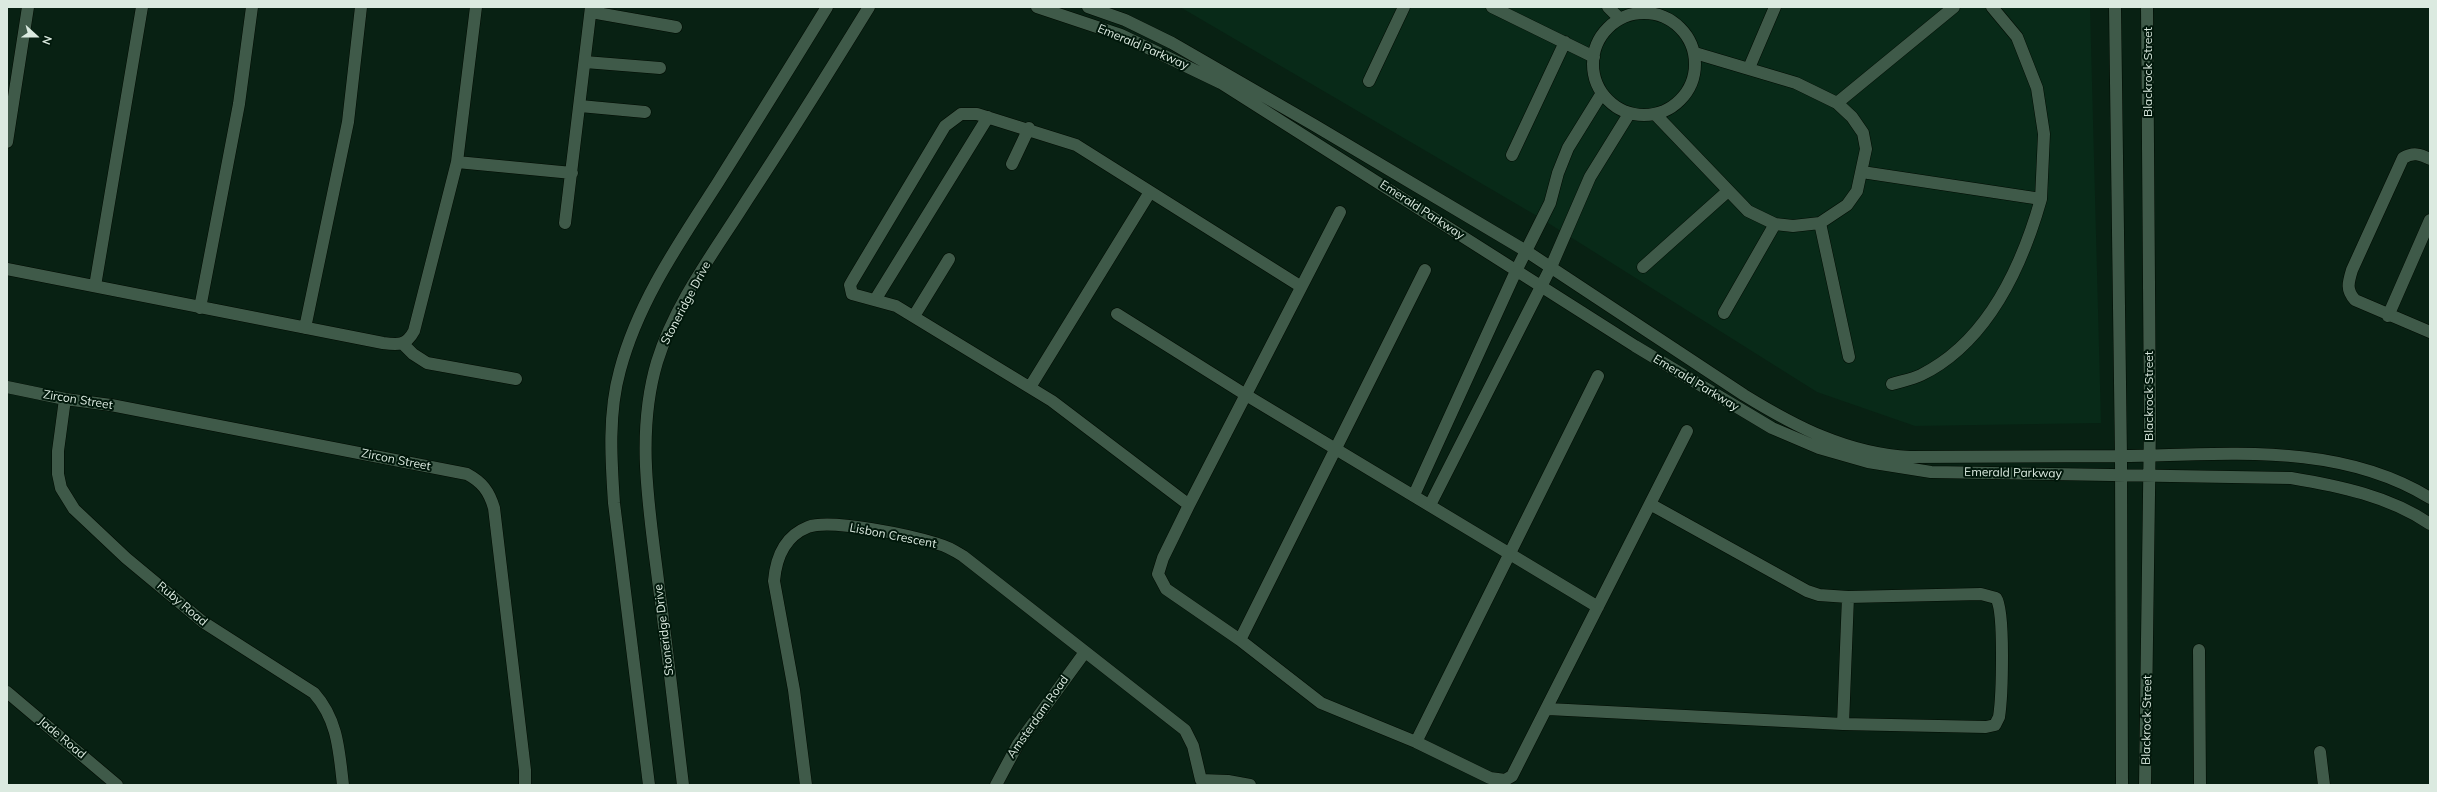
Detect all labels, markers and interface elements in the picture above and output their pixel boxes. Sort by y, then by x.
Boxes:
north arrow [16,16,56,56]
street label: Emerald Parkway [1095,21,1191,73]
street label: Blackrock Street [2141,27,2155,117]
text: N [39,34,55,47]
street label: Emerald Parkway [1377,177,1467,243]
street label: Stoneridge Drive [658,259,714,347]
street label: Blackrock Street [2142,351,2156,441]
street label: Emerald Parkway [1650,352,1742,414]
street label: Zircon Street [42,387,114,413]
street label: Zircon Street [360,446,432,474]
street label: Emerald Parkway [1964,465,2062,481]
street label: Lisbon Crescent [848,521,938,551]
street label: Ruby Road [154,579,210,629]
street label: Stoneridge Drive [651,583,677,677]
street label: Amsterdam Road [1004,673,1072,761]
street label: Blackrock Street [2139,675,2155,765]
street label: Jade Road [35,714,89,762]

